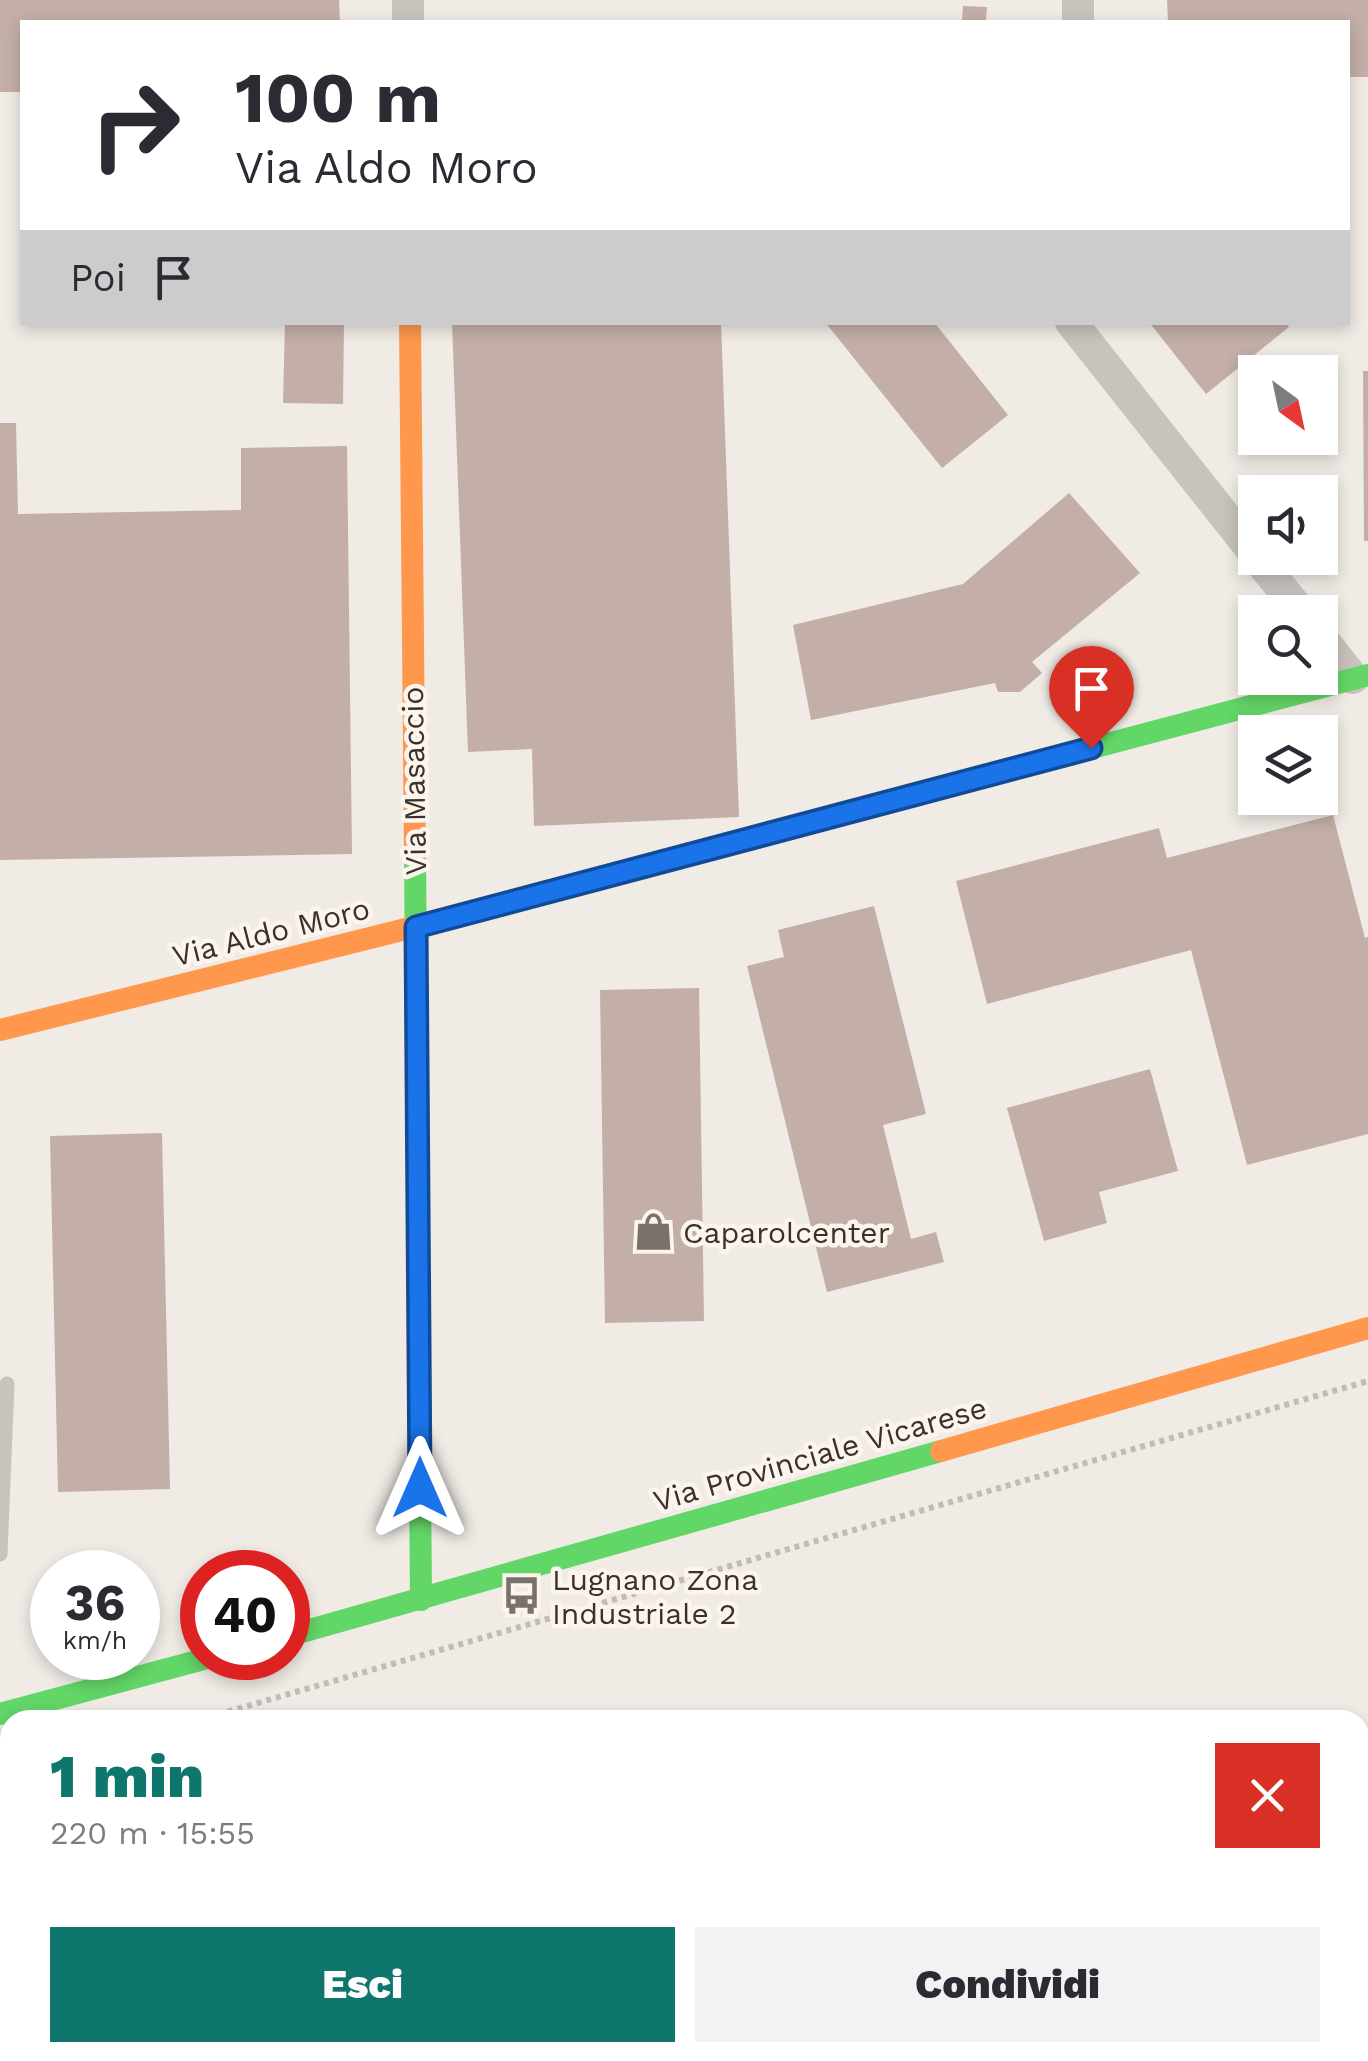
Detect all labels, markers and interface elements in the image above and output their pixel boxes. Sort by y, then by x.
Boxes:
text: 100 m [235,57,441,139]
icon: right [70,60,200,190]
text: Via Aldo Moro [235,141,538,194]
icon: arrive [146,250,201,305]
text: Poi [70,256,126,300]
north arrow [1238,355,1338,455]
map controls [1238,355,1338,815]
button: sound [1238,475,1338,575]
button: search [1238,595,1338,695]
pin [1049,646,1134,749]
icon: arrive [1064,661,1119,716]
street label: Via Masaccio [395,686,433,876]
button: layers [1238,715,1338,815]
street label: Via Aldo Moro [169,891,373,973]
shop icon: Caparolcenter [632,1211,674,1253]
place label: Caparolcenter [683,1215,890,1250]
street label: Via Provinciale Vicarese [649,1390,991,1518]
position arrow [368,1436,472,1540]
speed limit sign: 40 [180,1550,310,1680]
place label: Lugnano Zona Industriale 2 [552,1562,758,1631]
text: 36 [65,1573,125,1632]
bus stop icon: Lugnano Zona Industriale 2 [501,1575,543,1617]
text: km/h [63,1626,127,1655]
text: 1 min [50,1741,204,1812]
button: close [1215,1743,1320,1848]
text: 220 m · 15:55 [50,1814,255,1852]
button: Esci [50,1927,675,2042]
button: Condividi [695,1927,1320,2042]

